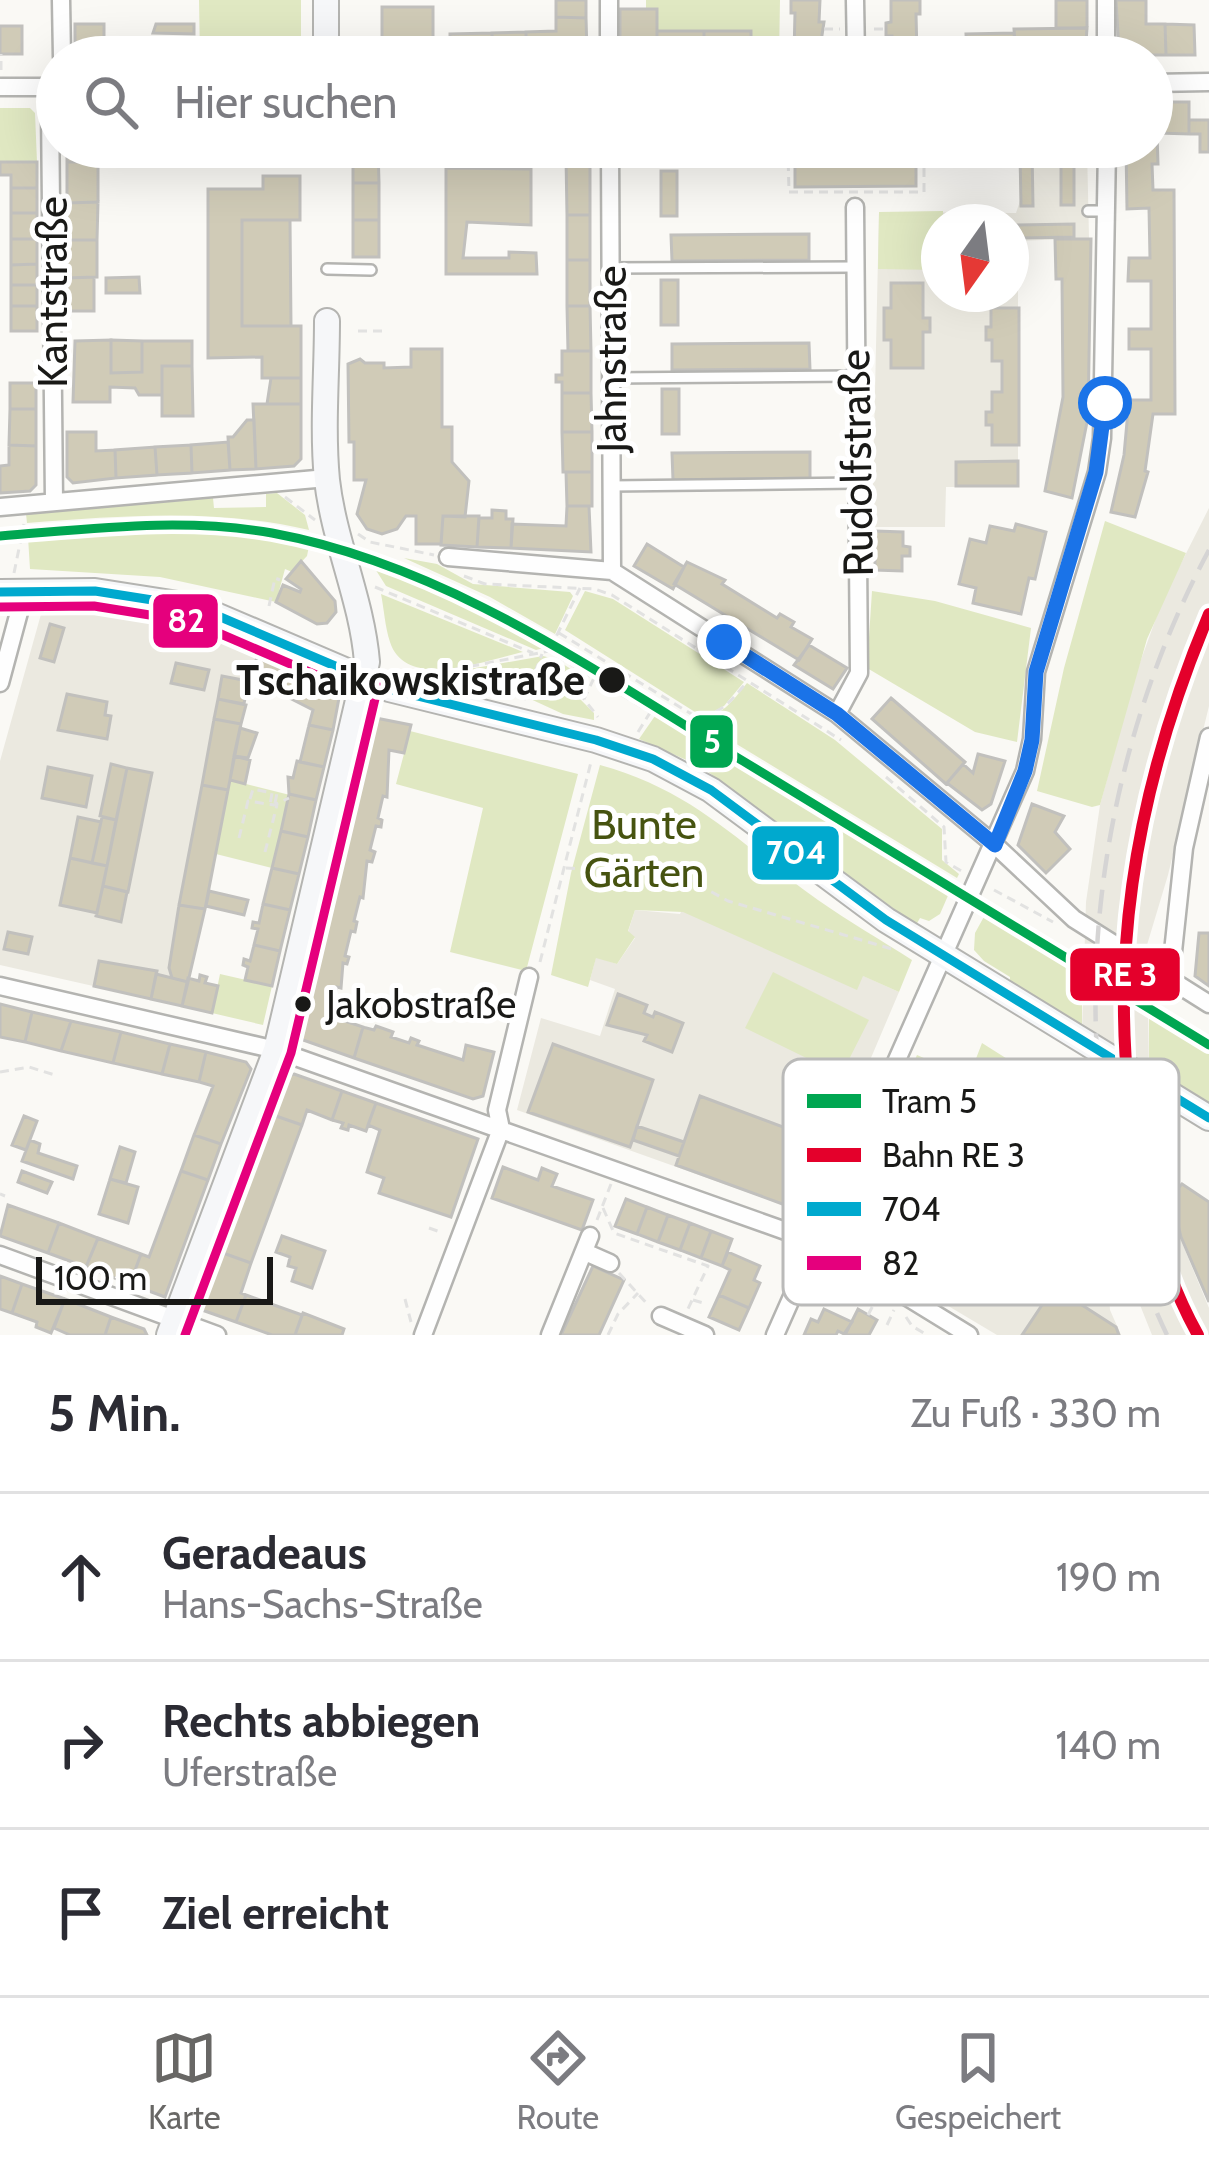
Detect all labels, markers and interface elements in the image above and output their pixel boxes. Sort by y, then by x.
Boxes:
search box [36,36,1173,168]
icon: search [78,69,144,135]
text: Hier suchen [174,75,398,129]
street label: Kantstraße [26,196,78,388]
north arrow [921,204,1029,312]
street label: Jahnstraße [585,266,637,453]
street label: Rudolfstraße [828,349,884,577]
route start [1078,376,1132,430]
line badge: 82 [151,592,220,650]
text: 82 [167,600,205,640]
route end [697,615,751,669]
place label: Tschaikowskistraße [236,654,585,706]
marker: Tschaikowskistraße [596,664,628,696]
line badge: 5 [688,713,735,770]
text: 5 [703,721,721,761]
park label: Bunte Gärten [584,798,704,898]
line badge: 704 [750,824,841,882]
text: 704 [766,832,826,872]
line badge: RE 3 [1068,946,1182,1003]
text: RE 3 [1093,954,1157,994]
place label: Jakobstraße [325,980,516,1028]
marker: Jakobstraße [292,993,314,1015]
legend [783,1059,1179,1305]
text: Tram 5 [882,1081,977,1121]
text: Bahn RE 3 [882,1135,1025,1175]
text: 704 [882,1189,940,1229]
text: 82 [882,1243,919,1283]
scale bar [36,1251,273,1304]
text: 100 m [54,1258,147,1298]
text: 5 Min. [48,1382,181,1444]
text: Zu Fuß · 330 m [911,1389,1161,1437]
text: Geradeaus [162,1526,367,1580]
icon: ahead [48,1544,114,1610]
text: 190 m [1056,1553,1161,1601]
text: Hans-Sachs-Straße [162,1580,483,1628]
text: Rechts abbiegen [162,1694,480,1748]
icon: right [48,1712,114,1778]
text: 140 m [1056,1721,1161,1769]
text: Uferstraße [162,1748,337,1796]
icon: arrive [48,1880,114,1946]
text: Ziel erreicht [162,1886,389,1940]
tab: Karte [148,2025,221,2137]
tab: Route [517,2025,599,2137]
tab: Gespeichert [895,2025,1061,2137]

